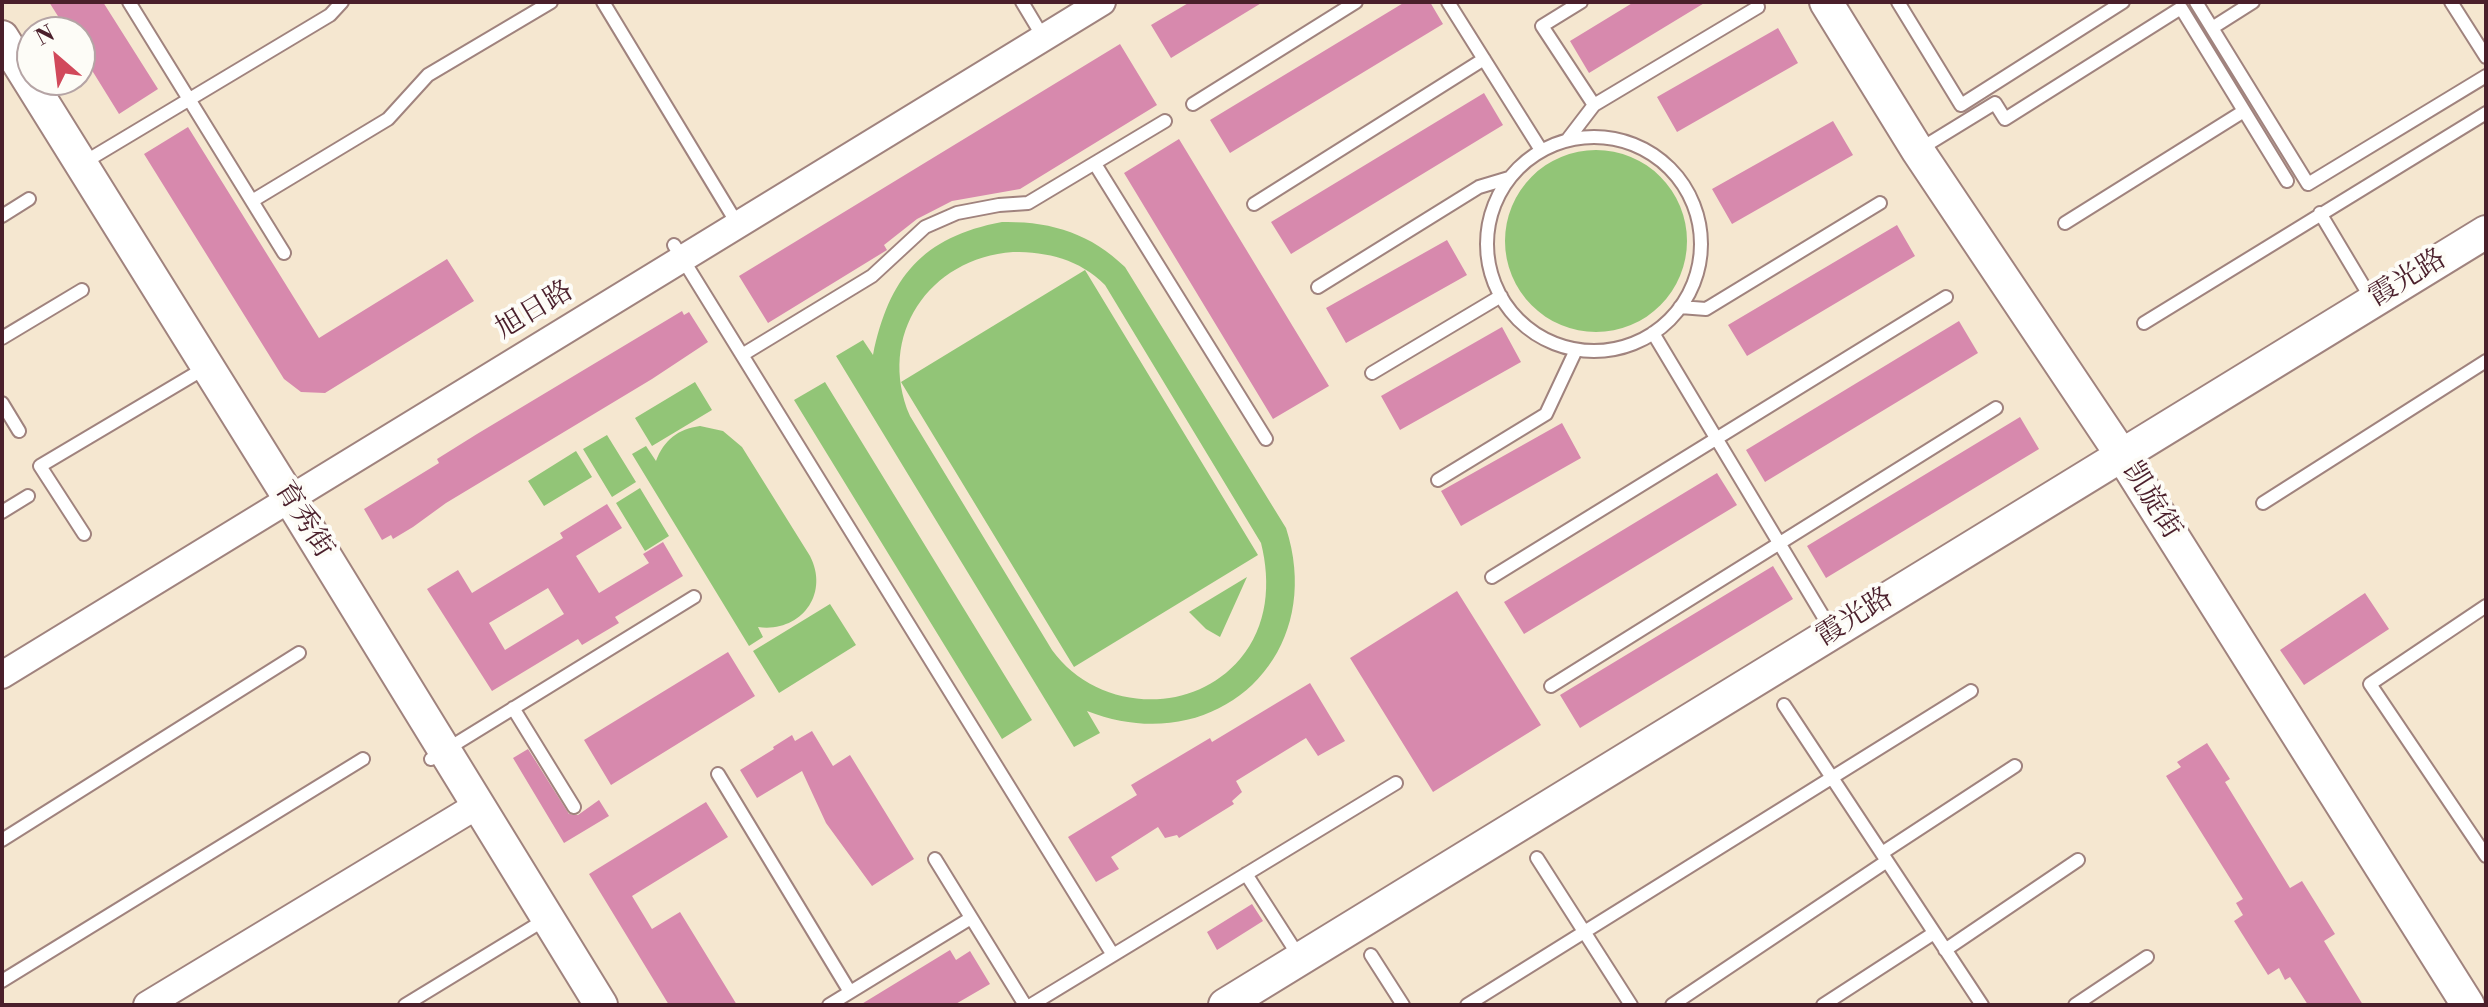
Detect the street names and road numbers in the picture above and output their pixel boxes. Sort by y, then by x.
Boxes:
street label: 霞光路 [2363,243,2453,315]
street label: 旭日路 [490,275,580,347]
street label: 凯旋街 [2114,456,2188,546]
street label: 育秀街 [266,475,340,565]
street label: 霞光路 [1810,581,1900,655]

